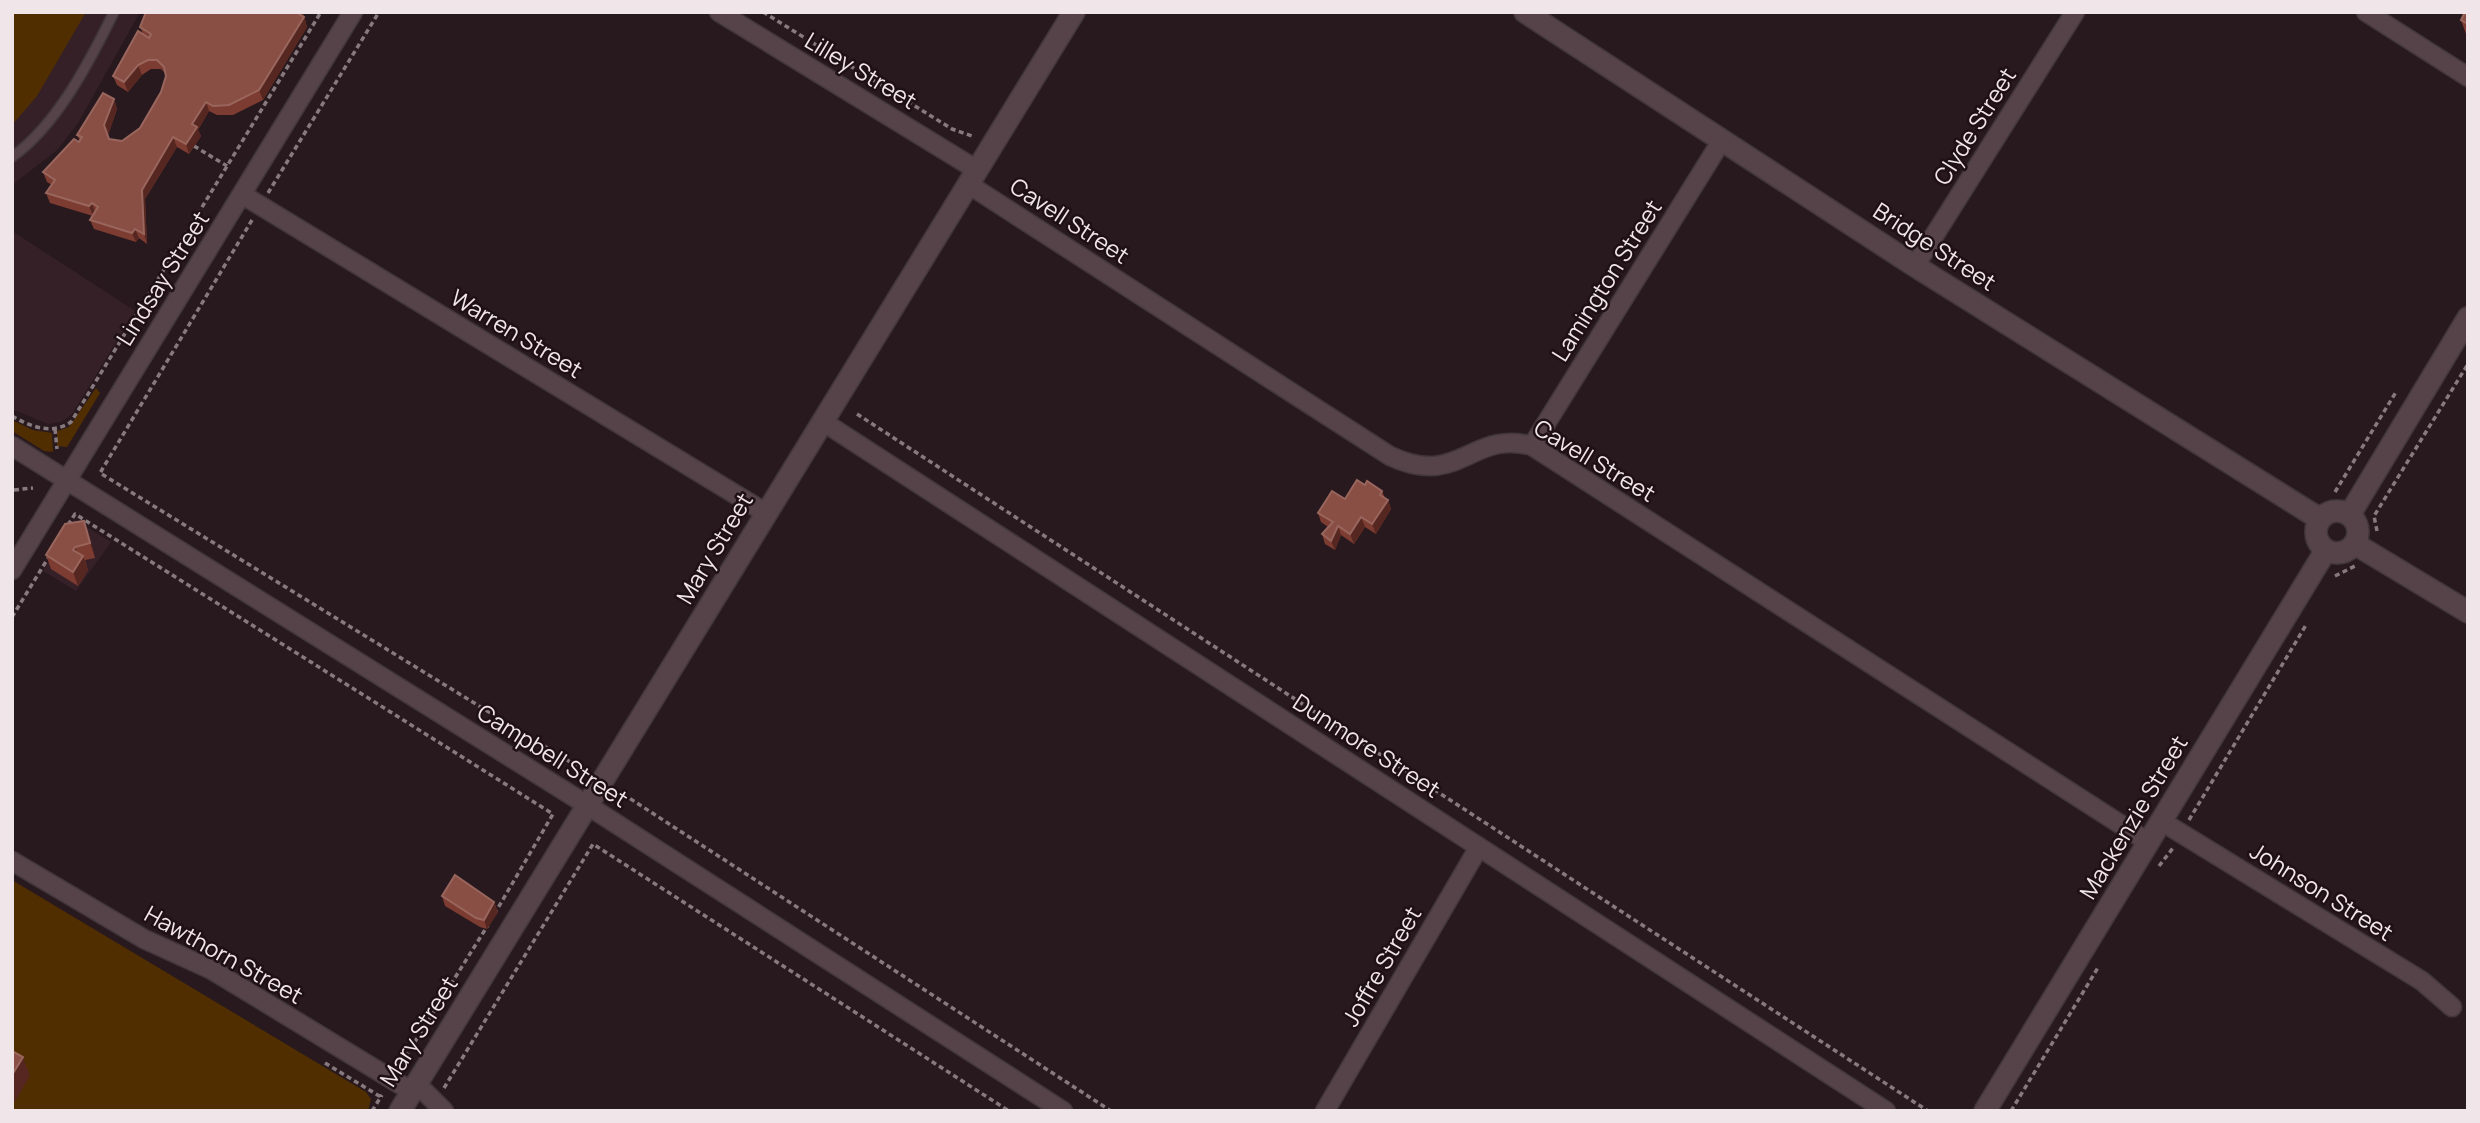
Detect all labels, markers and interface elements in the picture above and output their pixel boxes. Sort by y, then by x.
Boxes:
street label: Lilley Street [799,24,923,116]
street label: Clyde Street [1925,61,2023,191]
street label: Cavell Street [1004,169,1136,271]
street label: Lamington Street [1543,193,1669,367]
street label: Bridge Street [1867,194,2003,298]
street label: Lindsay Street [108,205,216,351]
street label: Warren Street [445,281,589,385]
street label: Cavell Street [1528,411,1662,509]
street label: Mary Street [668,486,760,610]
street label: Dunmore Street [1287,685,1447,805]
street label: Campbell Street [471,696,635,814]
street label: Mackenzie Street [2071,729,2195,905]
street label: Johnson Street [2244,834,2400,948]
street label: Hawthorn Street [139,897,309,1011]
street label: Joffre Street [1334,900,1428,1032]
street label: Mary Street [371,970,465,1092]

